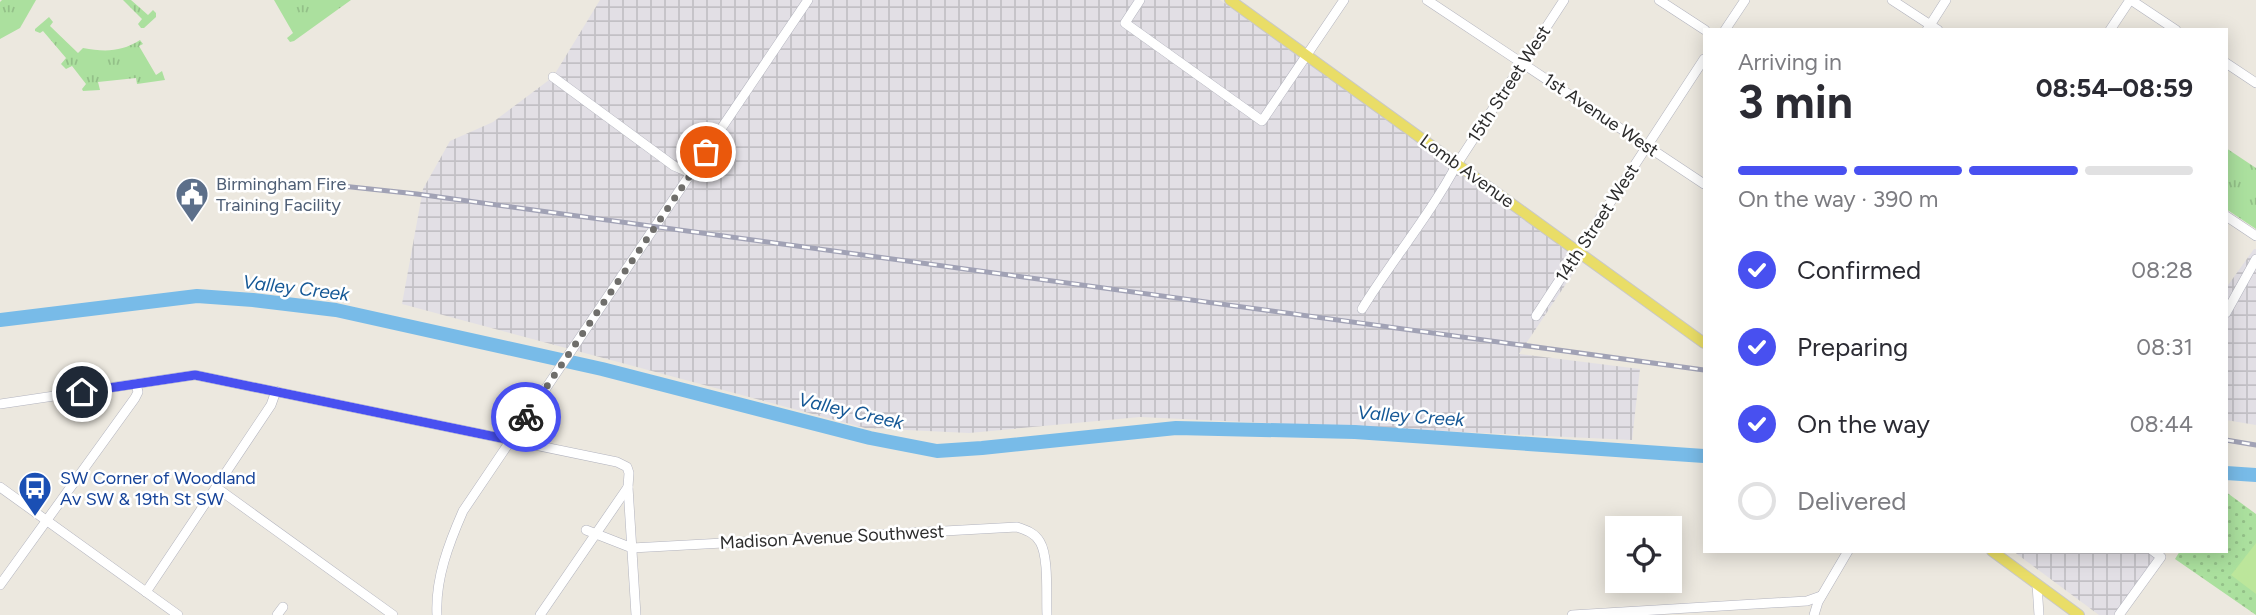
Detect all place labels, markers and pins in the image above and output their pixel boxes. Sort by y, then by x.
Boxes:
pin [676,122,736,182]
place label: Birmingham Fire Training Facility [216,173,346,216]
public building icon: Birmingham Fire Training Facility [173,175,211,224]
pin [52,362,112,422]
place label: SW Corner of Woodland Av SW & 19th St SW [60,467,256,510]
bus stop icon: SW Corner of Woodland Av SW & 19th St SW [16,469,54,518]

